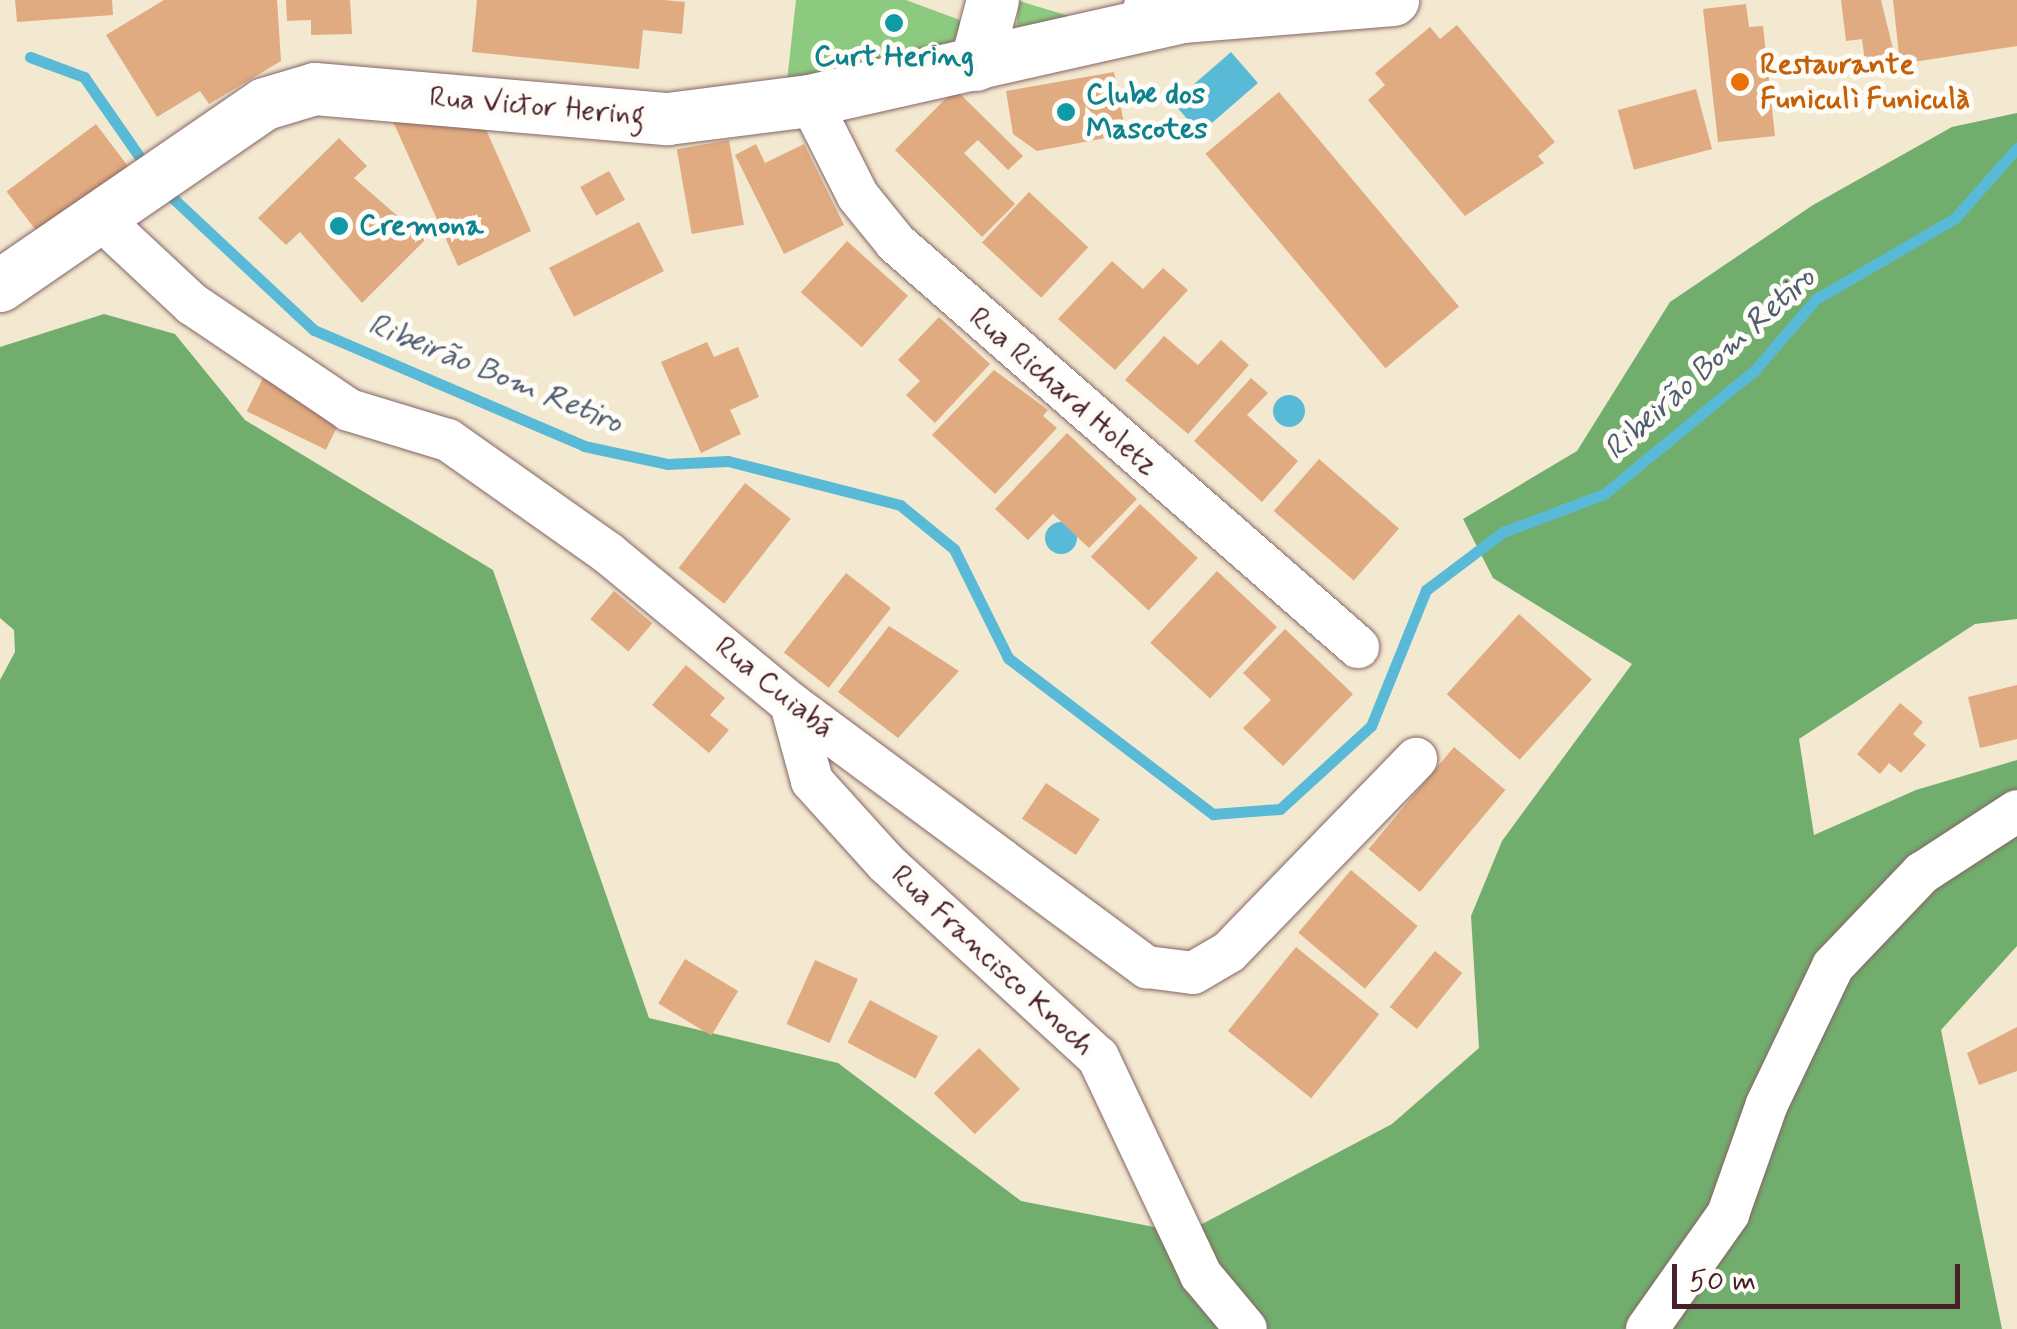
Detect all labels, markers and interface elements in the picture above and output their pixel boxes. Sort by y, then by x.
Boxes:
marker: Curt Hering [883,12,905,34]
place label: Curt Hering [814,39,974,75]
place label: Restaurante Funiculì Funiculà [1760,47,1970,118]
marker: Restaurante Funiculì Funiculà [1729,71,1751,93]
place label: Clube dos Mascotes [1086,77,1208,148]
street label: Rua Victor Hering [423,79,651,135]
marker: Clube dos Mascotes [1055,101,1077,123]
place label: Cremona [359,208,483,244]
marker: Cremona [328,215,350,237]
water label: Ribeirão Bom Retiro [1597,260,1823,468]
street label: Rua Richard Holetz [960,299,1166,485]
water label: Ribeirão Bom Retiro [363,306,627,442]
street label: Rua Cuiabá [707,629,841,747]
street label: Rua Francisco Knoch [883,858,1101,1064]
scale bar [1677,1244,1964,1306]
text: 50 m [1689,1262,1756,1301]

